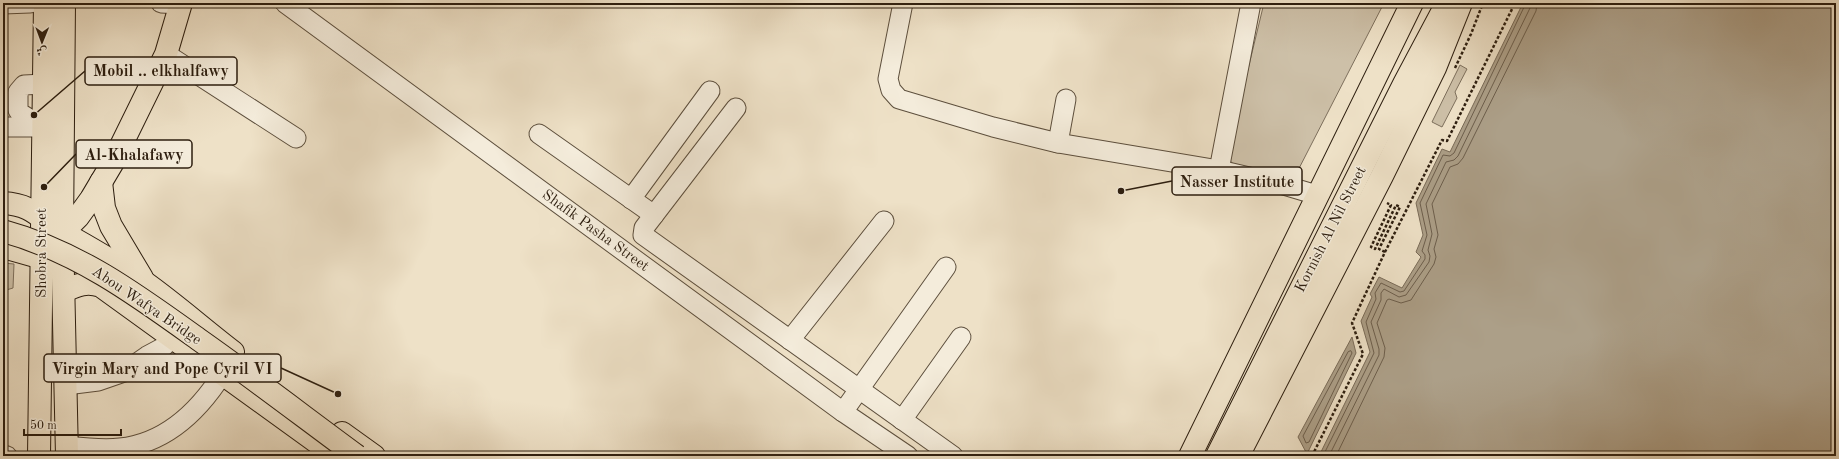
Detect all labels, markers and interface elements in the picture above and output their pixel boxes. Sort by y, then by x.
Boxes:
north arrow [22,22,62,62]
text: ش [36,45,47,56]
callout: Mobil .. elkhalfawy [85,57,237,85]
text: Mobil .. elkhalfawy [93,64,229,80]
callout: Al-Khalafawy [76,140,192,168]
text: Al-Khalafawy [84,148,184,164]
street label: Kornish Al Nil Street [1293,164,1370,295]
callout: Nasser Institute [1172,167,1302,195]
text: Nasser Institute [1180,175,1294,191]
street label: Shafik Pasha Street [539,188,651,275]
street label: Shobra Street [35,208,50,298]
street label: Abou Wafya Bridge [89,264,204,348]
callout: Virgin Mary and Pope Cyril VI [44,354,281,382]
text: Virgin Mary and Pope Cyril VI [52,362,272,378]
scale bar [24,411,121,437]
text: 50 m [30,419,57,432]

